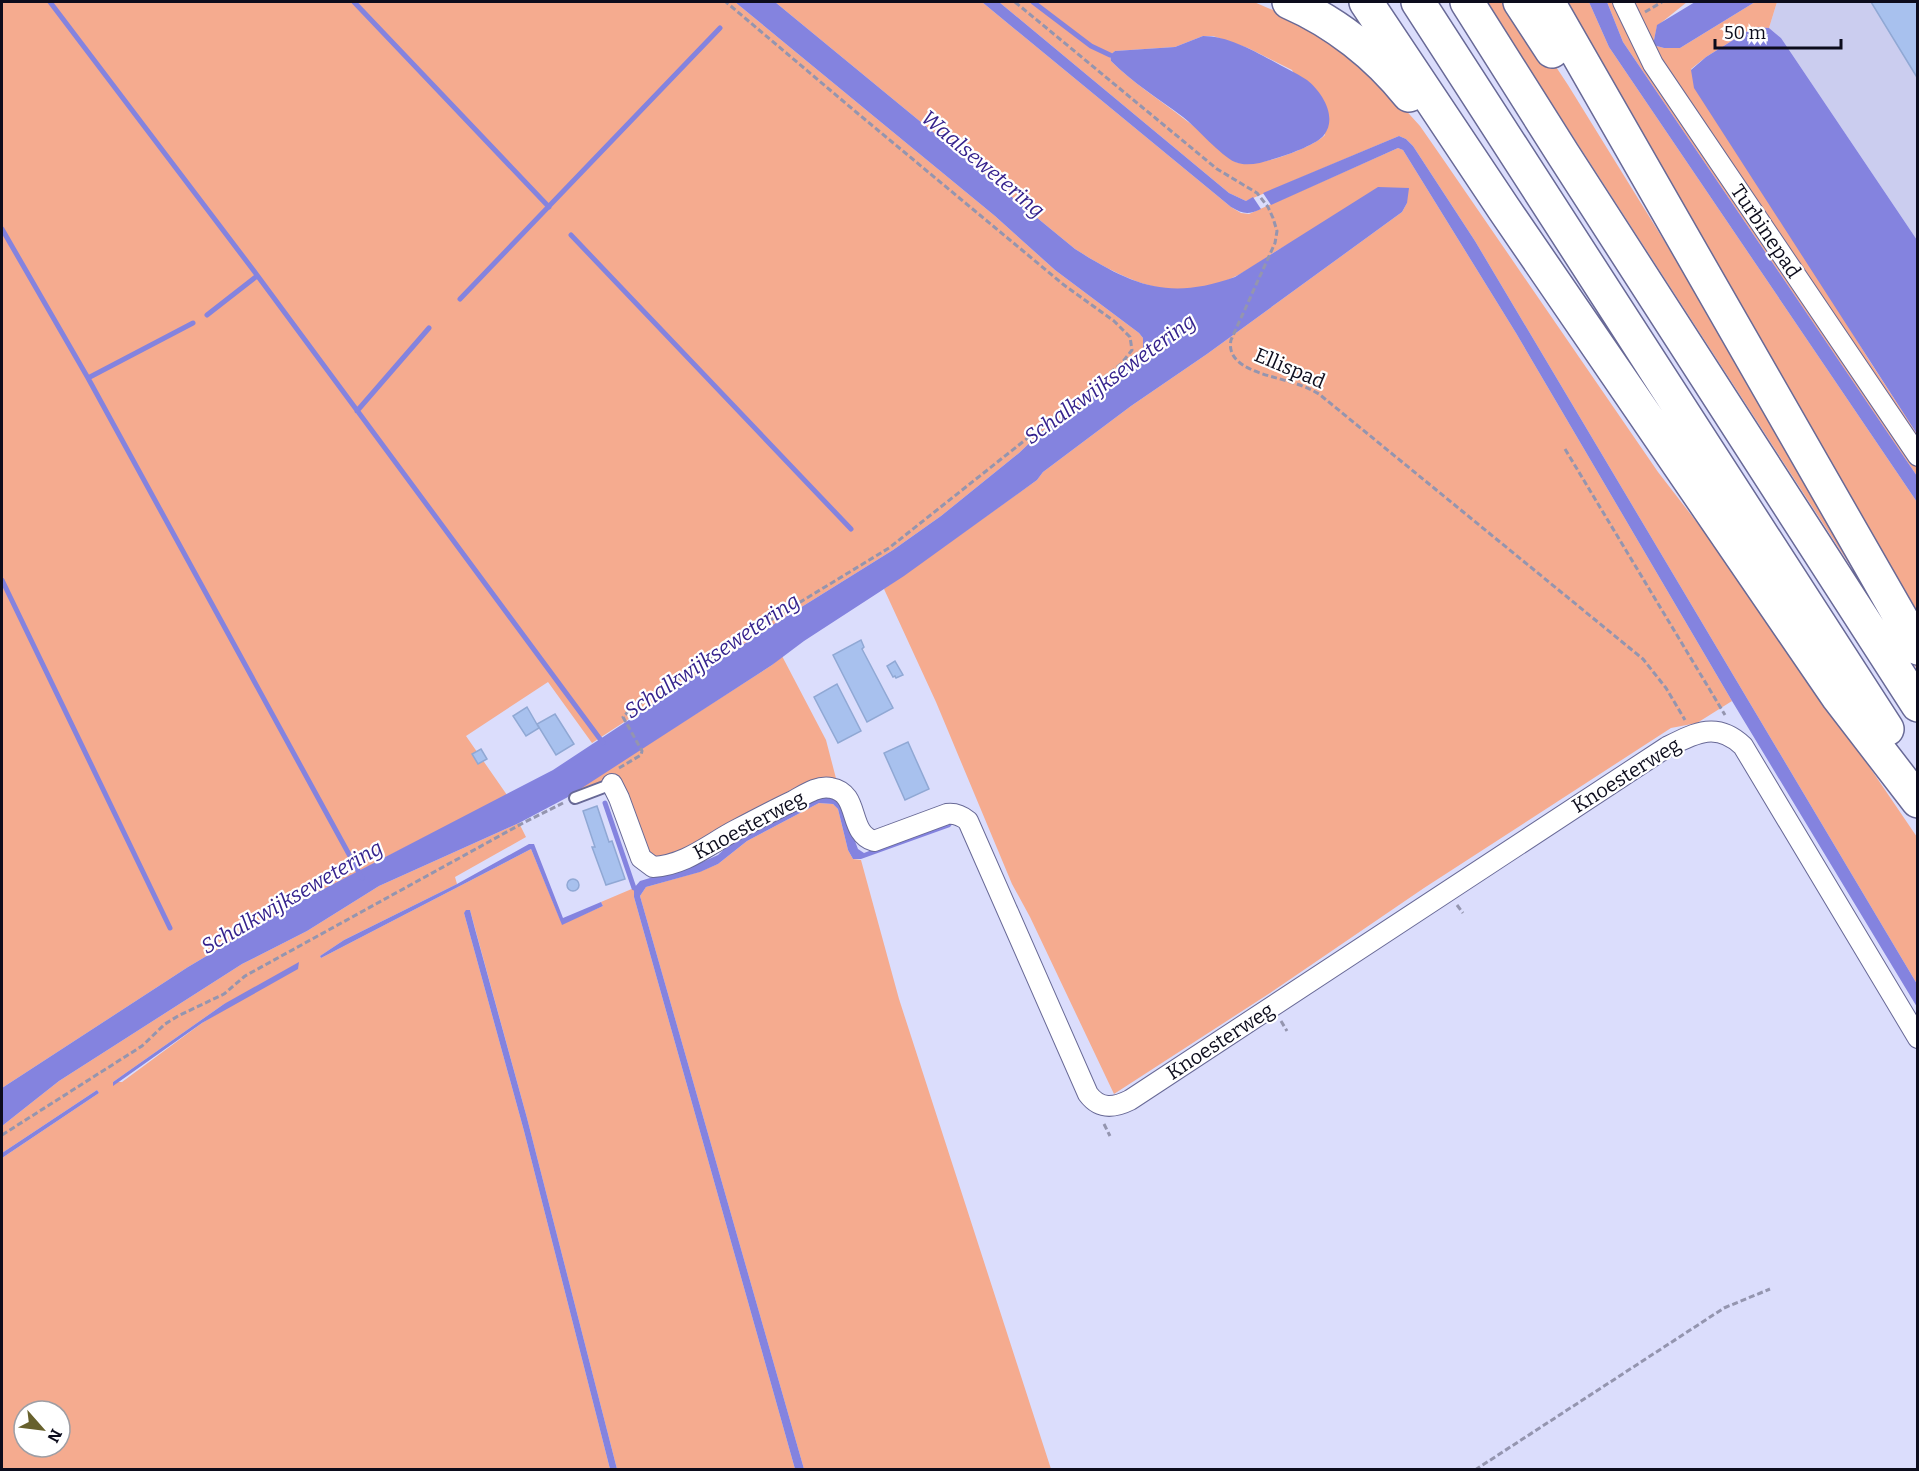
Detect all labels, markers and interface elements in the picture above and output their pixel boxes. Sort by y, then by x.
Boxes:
scale bar [1715,12,1841,50]
text: 50 m [1724,22,1766,44]
water label: Waalsewetering [916,105,1050,223]
street label: Turbinepad [1726,180,1806,283]
water label: Schalkwijksewetering [1019,308,1201,450]
street label: Ellispad [1251,342,1329,394]
water label: Schalkwijksewetering [620,588,804,724]
street label: Knoesterweg [1567,732,1685,818]
street label: Knoesterweg [689,785,809,865]
water label: Schalkwijksewetering [196,834,388,960]
street label: Knoesterweg [1162,997,1278,1085]
north arrow [12,1399,72,1459]
text: N [44,1426,66,1446]

